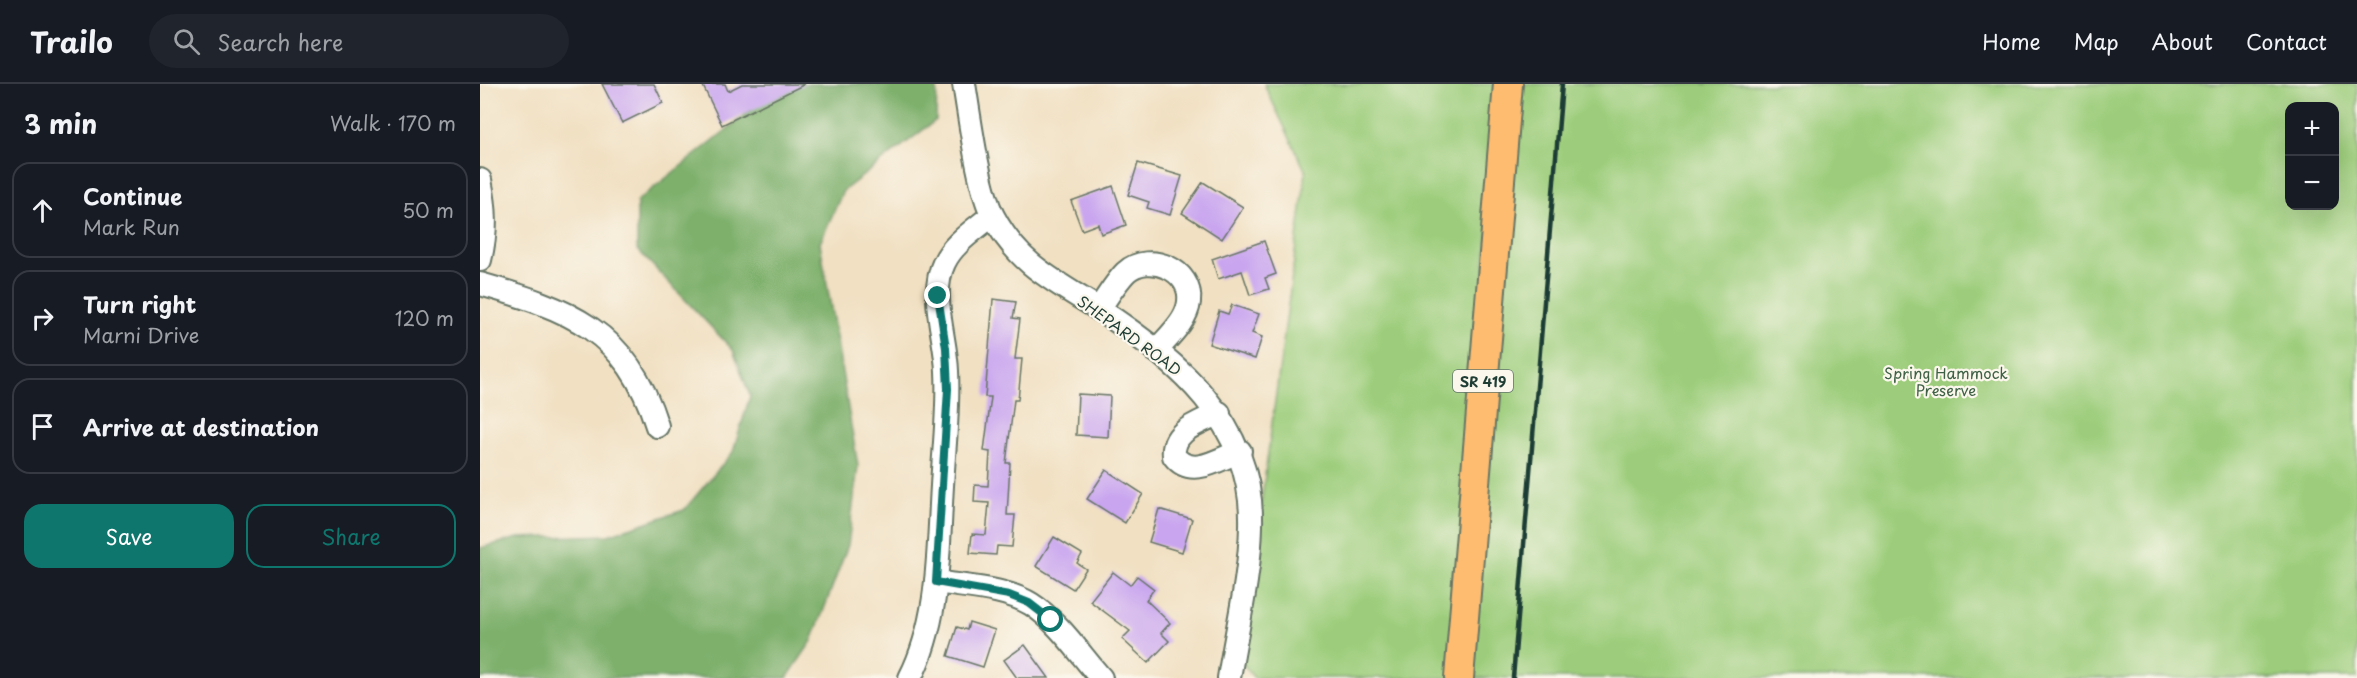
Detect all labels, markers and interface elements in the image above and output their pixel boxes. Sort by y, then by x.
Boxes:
search box [149,14,569,68]
text: Trailo [30,20,113,63]
icon: search [170,25,203,58]
text: Search here [218,25,343,58]
text: Home [1982,25,2041,57]
text: Map [2074,25,2119,57]
text: About [2152,25,2213,57]
text: Contact [2246,25,2327,57]
map controls [2285,102,2339,210]
button: + [2285,102,2339,156]
text: 3 min [24,104,97,143]
text: Walk · 170 m [330,108,456,138]
button: − [2285,156,2339,210]
text: Continue [83,179,182,212]
icon: ahead [26,194,59,227]
text: 50 m [402,195,454,225]
text: Mark Run [83,212,180,242]
route end [924,282,950,308]
text: Turn right [83,287,196,320]
street label: SHEPARD ROAD [1073,289,1187,381]
icon: right [26,302,59,335]
text: 120 m [395,303,454,333]
text: Marni Drive [83,320,199,350]
park label: Spring Hammock Preserve [1884,361,2008,401]
road number: SR 419 [1453,370,1513,392]
icon: arrive [26,410,59,443]
text: Arrive at destination [83,410,319,443]
button: Save [24,504,234,568]
button: Share [246,504,456,568]
route start [1037,606,1063,632]

